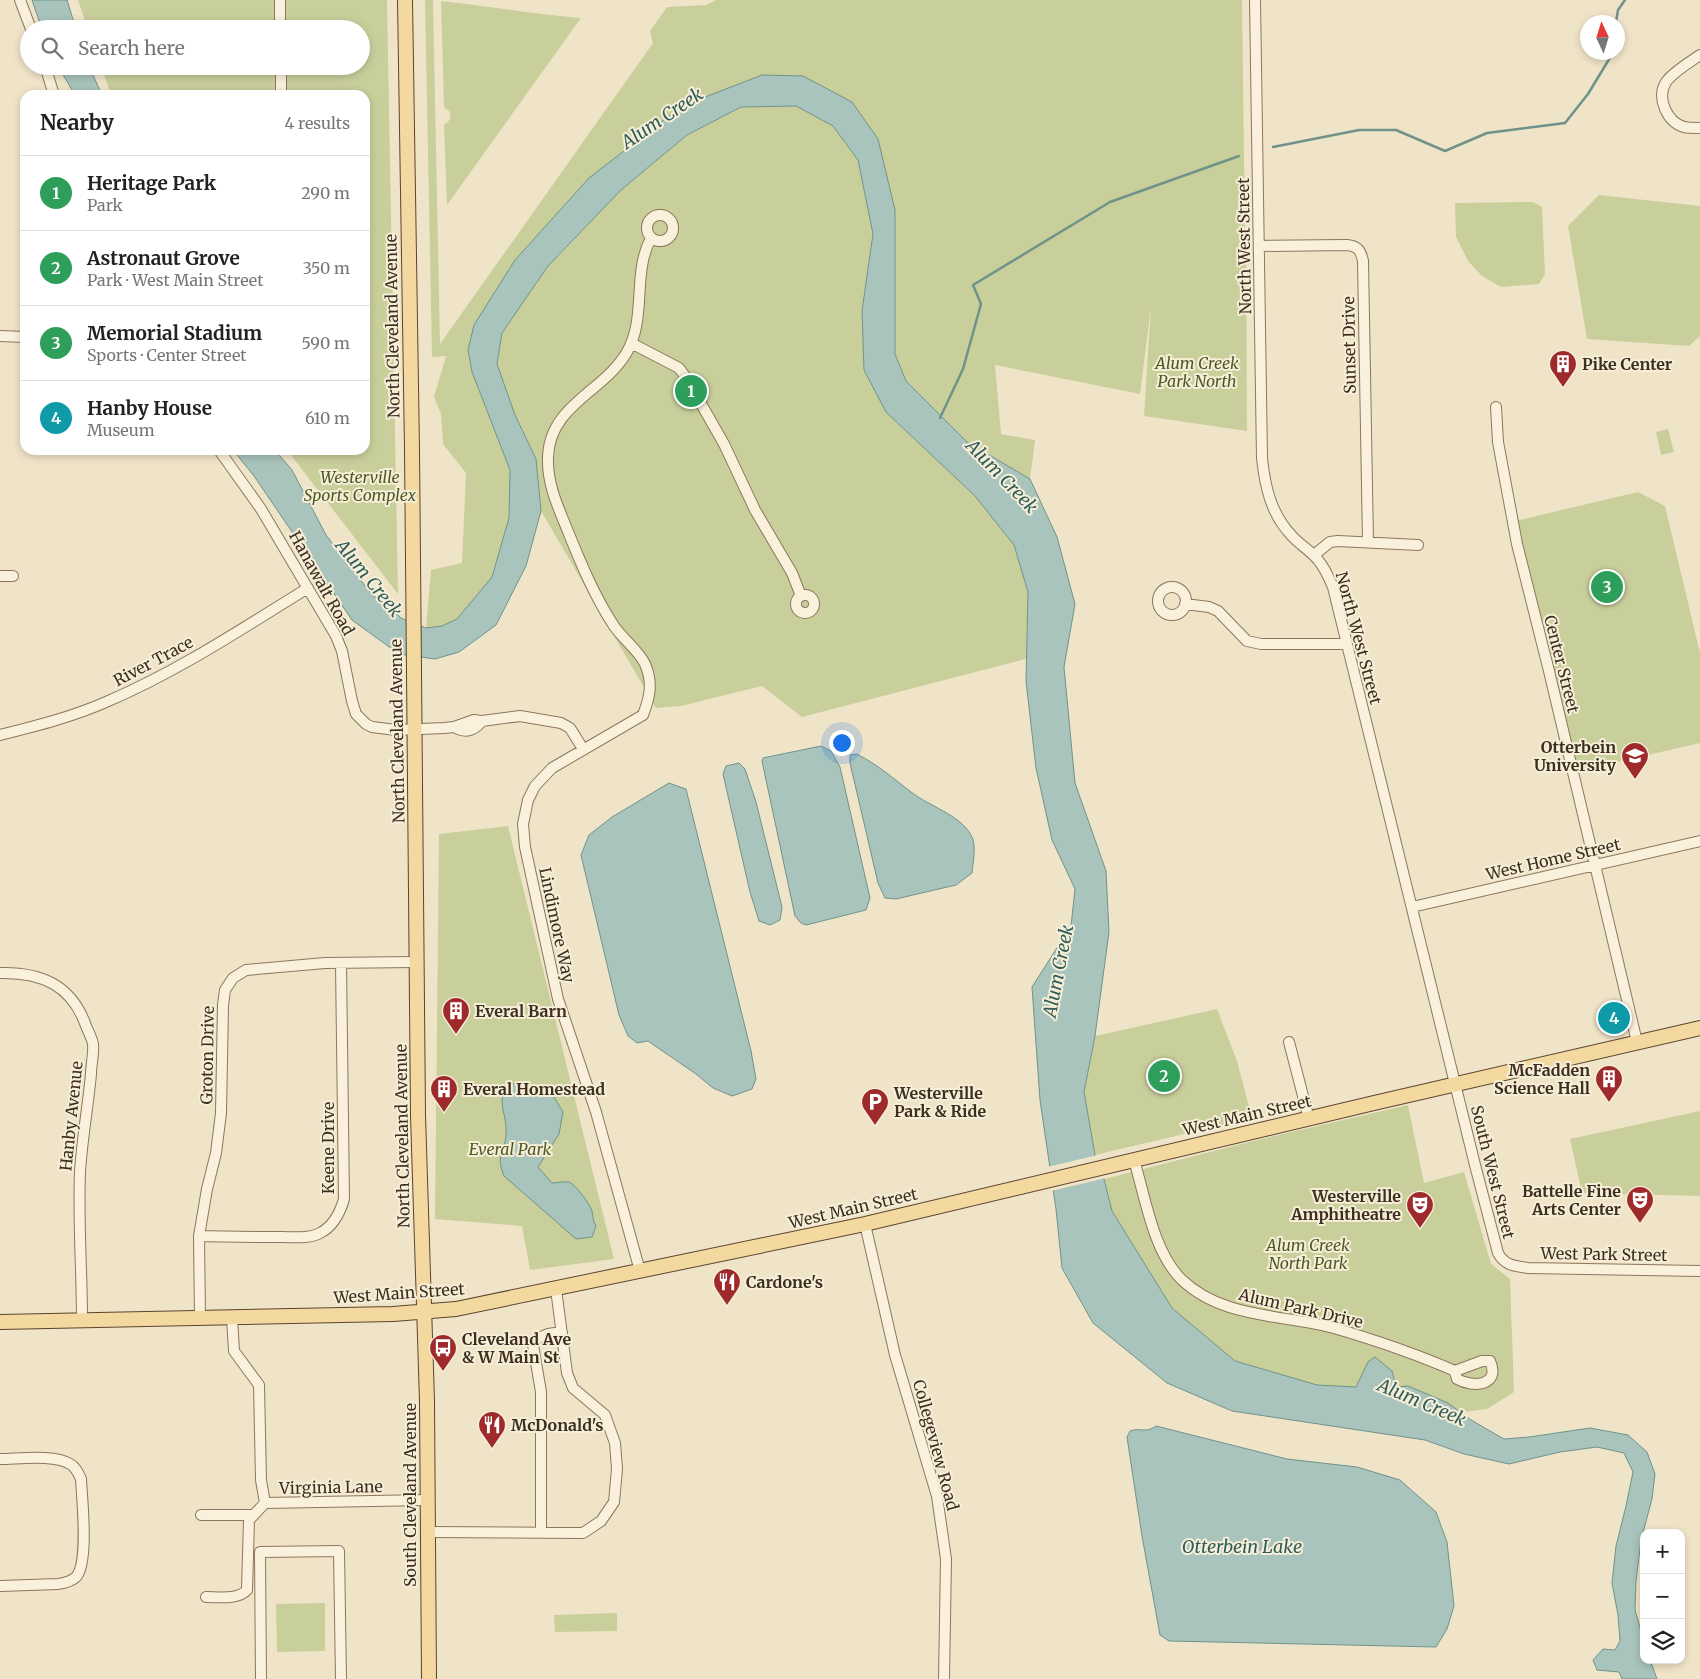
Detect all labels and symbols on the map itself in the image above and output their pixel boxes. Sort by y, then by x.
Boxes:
north arrow [1580,15,1625,60]
water label: Alum Creek [615,82,707,155]
street label: North West Street [1233,177,1255,314]
street label: North Cleveland Avenue [380,234,404,418]
street label: Sunset Drive [1338,296,1360,394]
building icon: Pike Center [1548,349,1578,388]
park label: Alum Creek Park North [1153,353,1239,391]
place label: Pike Center [1582,354,1673,374]
pin: 1 [675,372,707,410]
water label: Alum Creek [960,433,1043,518]
park label: Westerville Sports Complex [304,467,417,505]
street label: Hanawalt Road [285,527,359,639]
water label: Alum Creek [329,533,408,622]
pin: 3 [1591,568,1623,606]
street label: North West Street [1332,569,1387,707]
street label: Center Street [1540,613,1584,716]
street label: River Trace [110,632,196,690]
street label: North Cleveland Avenue [385,639,409,823]
your location [829,730,855,756]
place label: Otterbein University [1534,737,1617,775]
school or university icon: Otterbein University [1620,741,1650,780]
street label: West Home Street [1483,834,1623,884]
street label: Lindimore Way [535,865,579,985]
water label: Alum Creek [1037,923,1078,1021]
building icon: Everal Barn [441,996,471,1035]
pin: 4 [1598,999,1630,1037]
place label: Everal Barn [475,1001,567,1021]
street label: Groton Drive [196,1006,218,1104]
street label: North Cleveland Avenue [390,1044,414,1228]
pin: 2 [1148,1057,1180,1095]
street label: Hanby Avenue [55,1060,87,1172]
place label: McFadden Science Hall [1494,1060,1590,1098]
building icon: McFadden Science Hall [1594,1064,1624,1103]
building icon: Everal Homestead [429,1074,459,1113]
place label: Everal Homestead [463,1079,605,1099]
place label: Westerville Park & Ride [893,1083,986,1121]
parking icon: Westerville Park & Ride [860,1087,890,1126]
street label: West Main Street [1180,1090,1314,1140]
street label: Keene Drive [318,1102,338,1194]
street label: South West Street [1467,1103,1519,1241]
park label: Everal Park [469,1139,552,1159]
place label: Battelle Fine Arts Center [1522,1181,1622,1219]
street label: West Main Street [786,1183,920,1233]
theatre icon: Battelle Fine Arts Center [1625,1185,1655,1224]
place label: Westerville Amphitheatre [1290,1186,1401,1224]
theatre icon: Westerville Amphitheatre [1405,1190,1435,1229]
park label: Alum Creek North Park [1264,1235,1350,1273]
street label: West Park Street [1539,1243,1668,1265]
restaurant icon: Cardone's [712,1267,742,1306]
place label: Cardone's [746,1272,823,1292]
street label: West Main Street [332,1278,466,1308]
street label: Alum Park Drive [1236,1284,1365,1332]
place label: Cleveland Ave & W Main St [462,1329,571,1367]
bus stop icon: Cleveland Ave & W Main St [428,1333,458,1372]
water label: Alum Creek [1373,1372,1470,1431]
street label: Collegeview Road [909,1377,963,1513]
street label: South Cleveland Avenue [400,1403,420,1587]
restaurant icon: McDonald's [477,1410,507,1449]
place label: McDonald's [511,1415,604,1435]
street label: Virginia Lane [278,1476,383,1498]
water label: Otterbein Lake [1182,1535,1302,1558]

